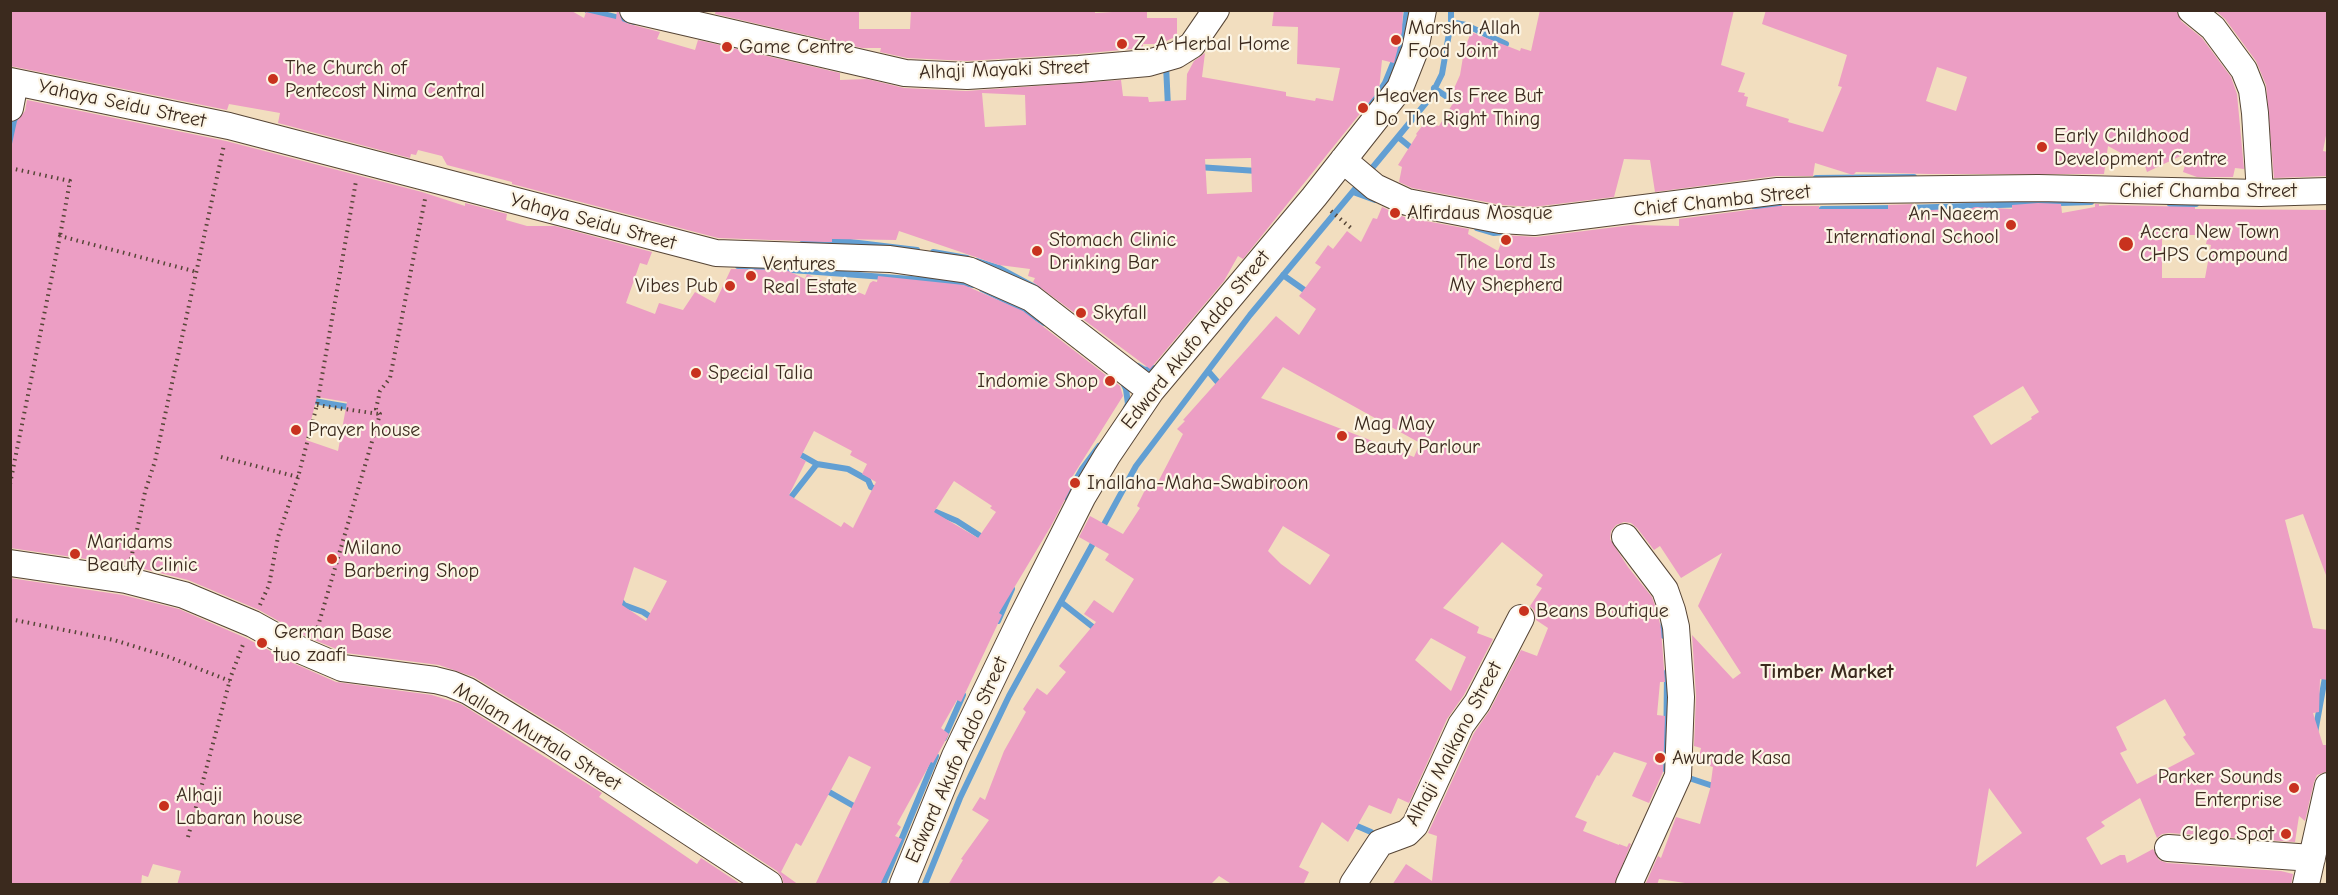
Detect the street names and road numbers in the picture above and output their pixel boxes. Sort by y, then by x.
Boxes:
street label: Alhaji Mayaki Street [919,55,1089,85]
street label: Yahaya Seidu Street [36,75,208,133]
street label: Chief Chamba Street [2119,179,2297,203]
street label: Chief Chamba Street [1633,180,1811,222]
street label: Yahaya Seidu Street [507,188,679,256]
street label: Edward Akufo Addo Street [1116,246,1276,434]
street label: Edward Akufo Addo Street [901,653,1013,867]
street label: Alhaji Maikano Street [1401,658,1507,830]
street label: Mallam Murtala Street [449,677,625,797]

